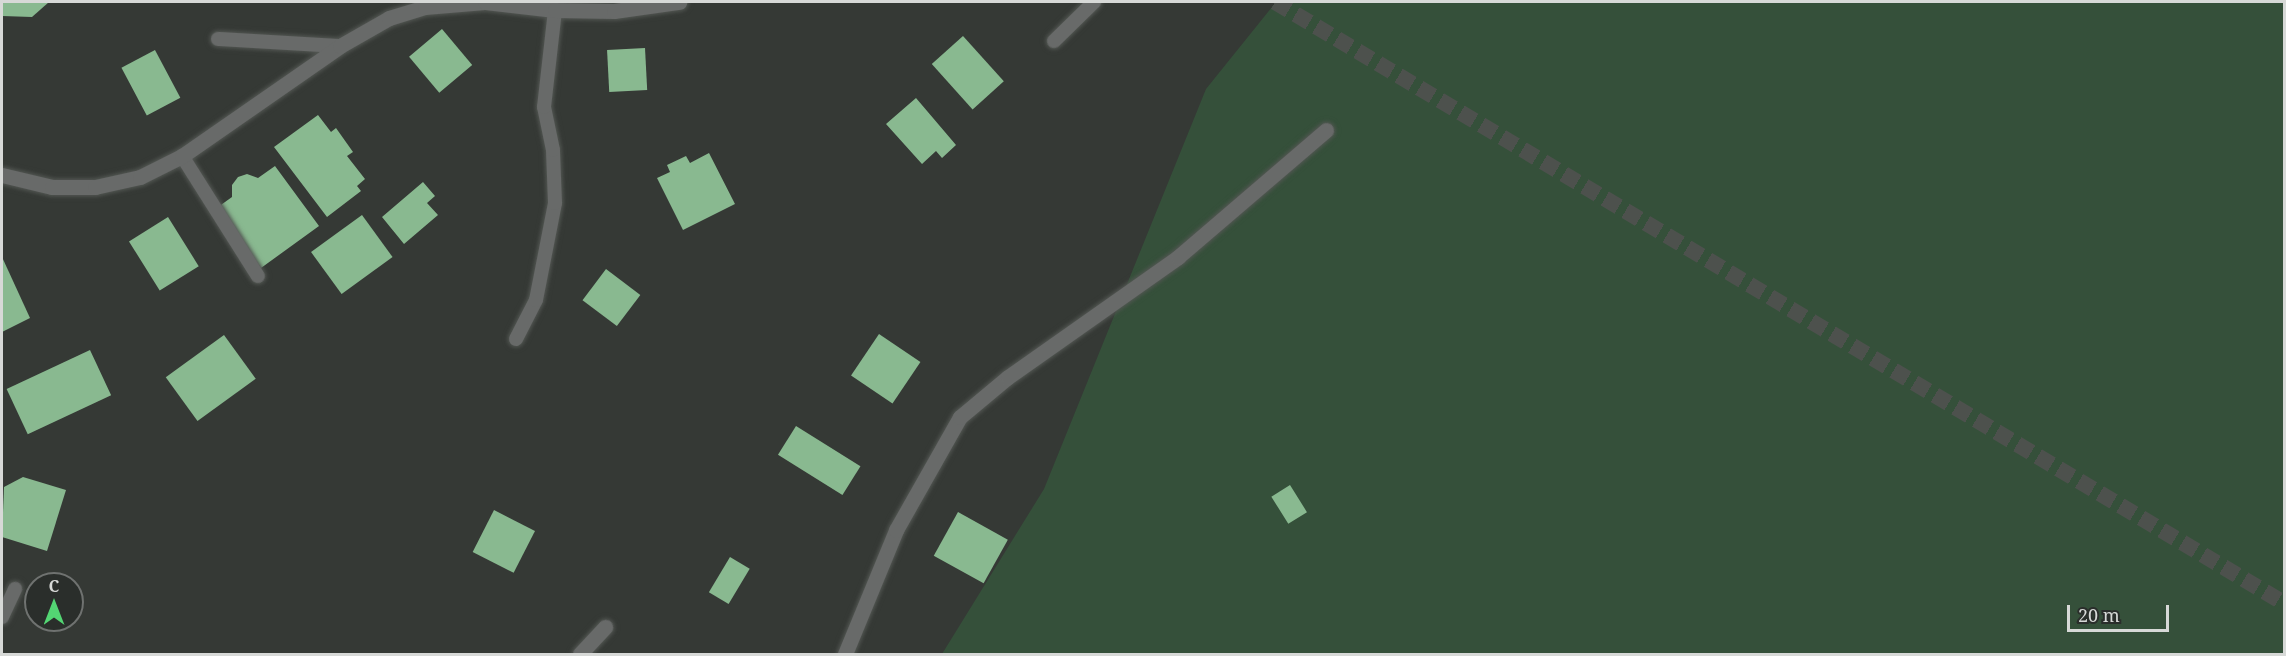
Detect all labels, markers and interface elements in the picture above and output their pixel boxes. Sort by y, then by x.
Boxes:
north arrow [24,572,84,632]
text: С [49,575,59,597]
scale bar [2070,593,2172,631]
text: 20 m [2078,603,2120,627]

